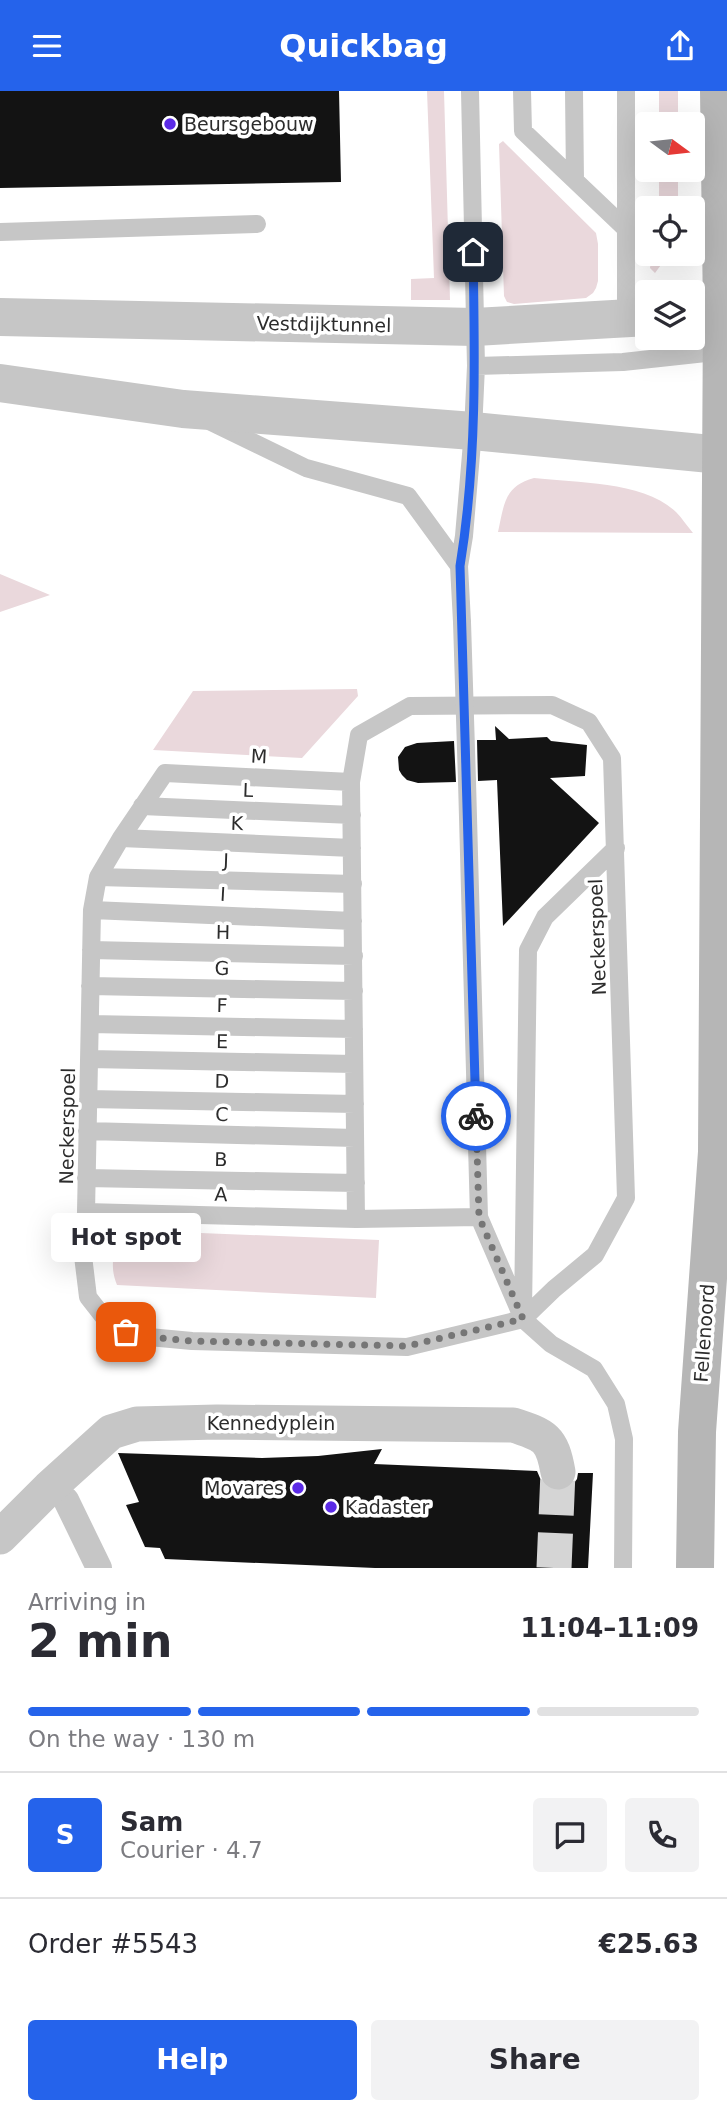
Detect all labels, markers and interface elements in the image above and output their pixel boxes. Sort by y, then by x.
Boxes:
icon: menu [28,27,66,65]
text: Quickbag [279,27,448,65]
icon: share [661,27,699,65]
north arrow [635,112,705,182]
map controls [635,112,705,350]
place label: Beursgebouw [184,113,314,135]
marker: Beursgebouw [162,116,178,132]
button: locate [635,196,705,266]
pin [443,222,503,282]
icon: home [454,233,492,271]
button: layers [635,280,705,350]
street label: Vestdijktunnel [256,312,392,336]
street label: M [250,745,268,767]
street label: L [242,779,254,801]
street label: K [230,812,244,834]
street label: J [222,849,229,871]
street label: Neckerspoel [584,878,610,996]
street label: I [220,883,226,905]
street label: H [216,921,230,943]
street label: G [214,957,230,979]
street label: F [216,994,228,1016]
street label: E [216,1030,228,1052]
street label: Neckerspoel [55,1067,79,1185]
street label: D [214,1070,230,1092]
courier [441,1081,511,1151]
icon: bike [457,1097,495,1135]
street label: C [215,1103,229,1125]
street label: B [214,1148,228,1170]
street label: A [214,1183,228,1205]
callout: Hot spot [51,1213,201,1262]
text: Hot spot [70,1224,182,1250]
street label: Fellenoord [690,1283,718,1383]
pin [96,1302,156,1362]
icon: bag [107,1313,145,1351]
street label: Kennedyplein [207,1412,335,1434]
place label: Movares [204,1477,284,1499]
marker: Movares [290,1480,306,1496]
place label: Kadaster [345,1496,430,1518]
marker: Kadaster [323,1499,339,1515]
text: Arriving in [28,1589,146,1615]
text: 11:04–11:09 [520,1613,699,1643]
text: 2 min [28,1614,172,1668]
text: On the way · 130 m [28,1726,255,1752]
button: chat [533,1798,607,1872]
button: phone [625,1798,699,1872]
text: Sam [120,1807,183,1837]
text: S [56,1820,74,1850]
text: Courier · 4.7 [120,1837,263,1863]
text: Order #5543 [28,1929,198,1959]
text: €25.63 [599,1929,699,1959]
button: Help [28,2020,357,2100]
button: Share [371,2020,699,2100]

